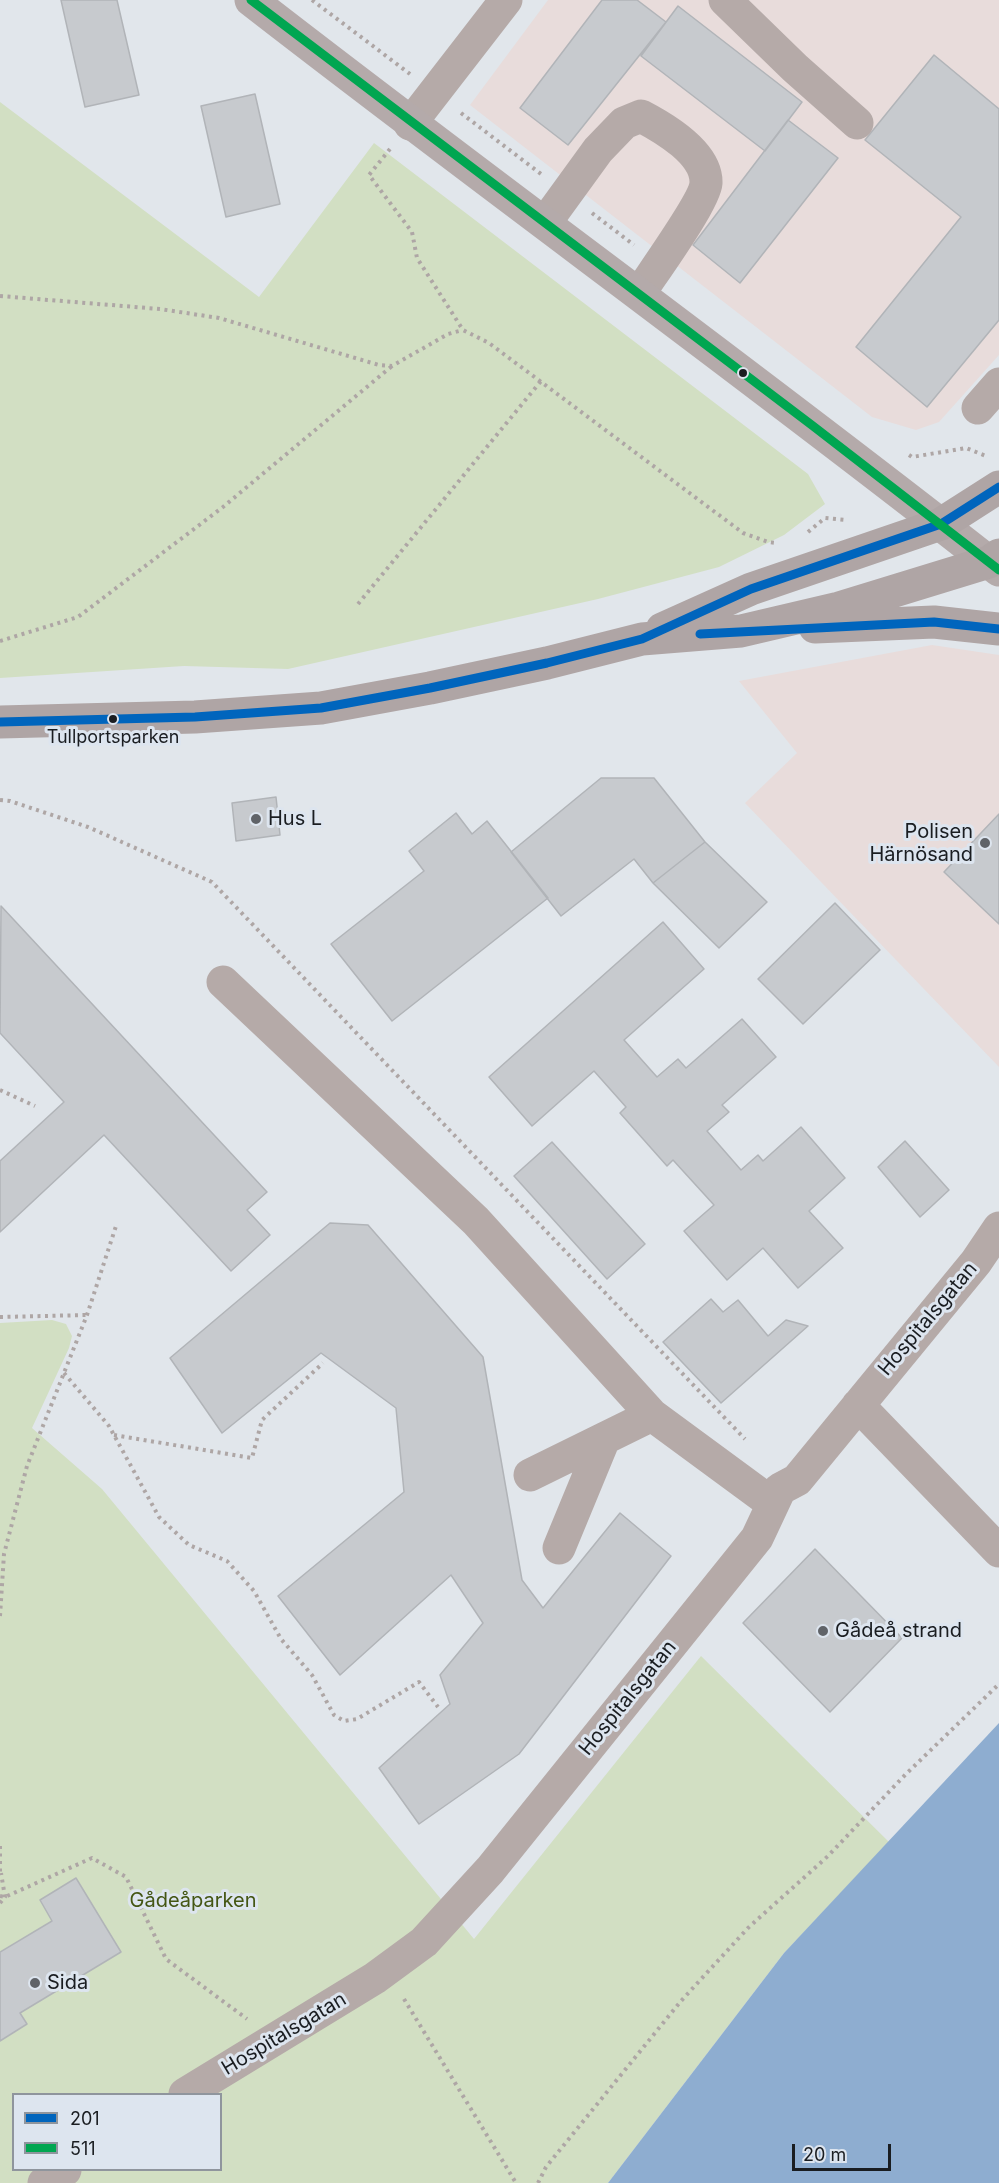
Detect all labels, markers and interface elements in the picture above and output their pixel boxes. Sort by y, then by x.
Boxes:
unlabelled marker [737,367,749,379]
marker: Tullportsparken [107,713,119,725]
place label: Tullportsparken [47,727,179,749]
place label: Hus L [268,807,322,831]
marker: Hus L [249,812,263,826]
place label: Polisen Härnösand [869,820,973,867]
marker: Polisen Härnösand [978,836,992,850]
street label: Hospitalsgatan [874,1257,982,1381]
place label: Gådeå strand [835,1619,962,1643]
marker: Gådeå strand [816,1624,830,1638]
street label: Hospitalsgatan [574,1636,682,1760]
park label: Gådeåparken [129,1889,257,1913]
place label: Sida [47,1971,88,1995]
marker: Sida [28,1976,42,1990]
street label: Hospitalsgatan [217,1987,351,2081]
legend [12,2093,222,2171]
text: 201 [70,2108,100,2129]
scale bar [795,2132,894,2170]
text: 511 [70,2138,96,2159]
text: 20 m [803,2144,846,2165]

